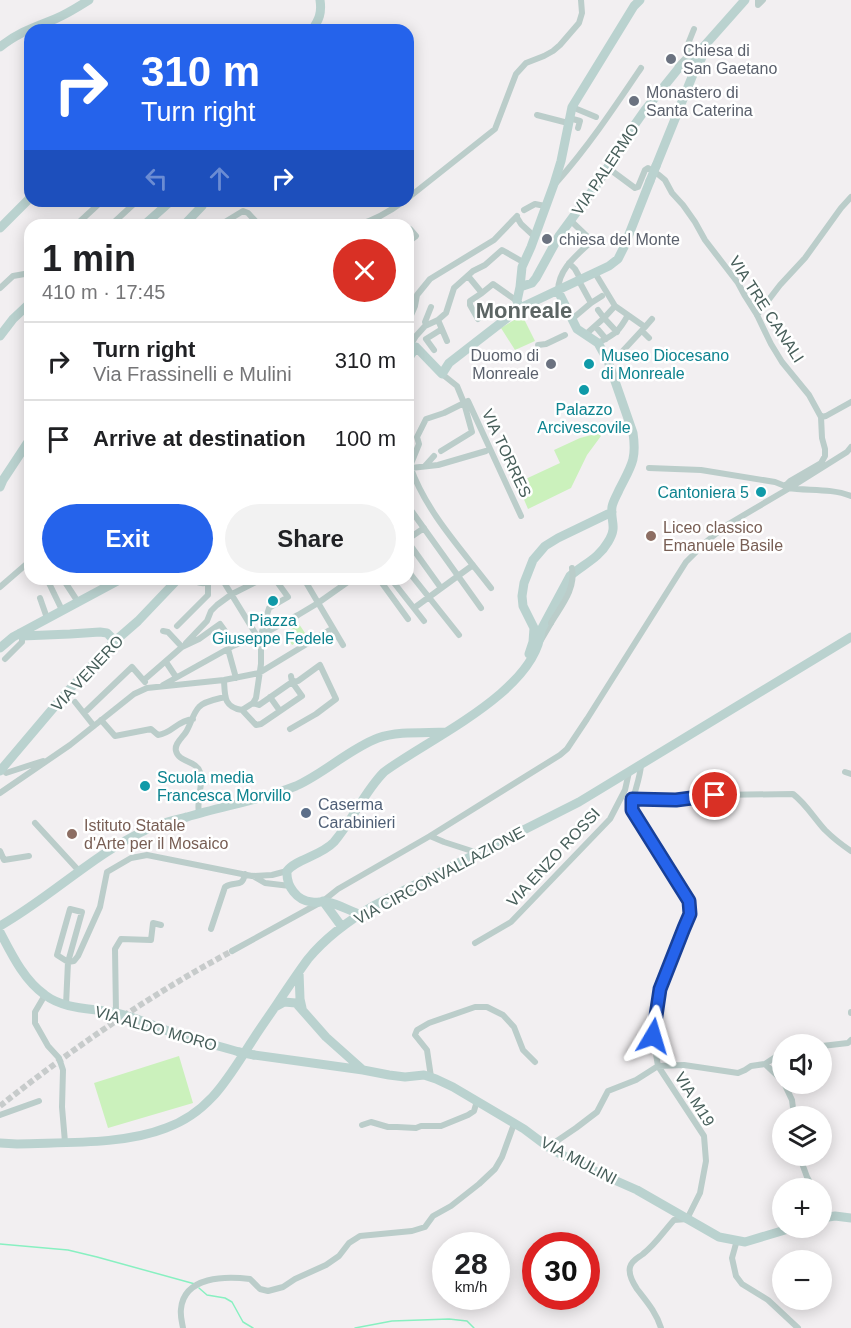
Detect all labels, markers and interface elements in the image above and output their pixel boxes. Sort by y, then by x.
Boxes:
place label: Chiesa di San Gaetano [683,42,777,77]
icon: right [42,48,120,126]
text: 310 m [141,48,260,95]
marker: Chiesa di San Gaetano [664,52,678,66]
place label: Monastero di Santa Caterina [646,84,753,119]
marker: Monastero di Santa Caterina [627,94,641,108]
text: Turn right [141,97,256,127]
street label: VIA PALERMO [569,120,642,218]
icon: left [140,162,173,195]
icon: ahead [203,162,236,195]
icon: right [266,162,299,195]
place label: chiesa del Monte [559,231,680,248]
marker: chiesa del Monte [540,232,554,246]
text: 1 min [42,238,136,279]
button: close [333,239,396,302]
street label: VIA TRE CANALI [726,253,807,366]
text: 410 m · 17:45 [42,281,165,303]
district label: Monreale [476,298,572,323]
text: Turn right [93,337,195,362]
icon: right [42,345,75,378]
place label: Duomo di Monreale [471,347,539,382]
place label: Museo Diocesano di Monreale [601,347,729,382]
text: 310 m [335,348,396,373]
marker: Duomo di Monreale [544,357,558,371]
marker: Museo Diocesano di Monreale [582,357,596,371]
text: Via Frassinelli e Mulini [93,363,292,385]
marker: Palazzo Arcivescovile [577,383,591,397]
place label: Palazzo Arcivescovile [537,401,631,436]
street label: VIA TORRES [479,406,534,500]
icon: arrive [42,423,75,456]
text: Arrive at destination [93,426,306,451]
text: 100 m [335,426,396,451]
place label: Cantoniera 5 [657,484,749,501]
marker: Cantoniera 5 [754,485,768,499]
button: Exit [42,504,213,573]
button: Share [225,504,396,573]
place label: Liceo classico Emanuele Basile [663,519,783,554]
marker: Liceo classico Emanuele Basile [644,529,658,543]
marker: Piazza Giuseppe Fedele [266,594,280,608]
place label: Piazza Giuseppe Fedele [212,612,334,647]
street label: VIA VENERO [48,632,127,715]
place label: Scuola media Francesca Morvillo [157,769,291,804]
pin [689,769,740,820]
icon: arrive [698,778,731,811]
marker: Scuola media Francesca Morvillo [138,779,152,793]
place label: Caserma Carabinieri [318,796,395,831]
street label: VIA ENZO ROSSI [503,805,603,910]
marker: Caserma Carabinieri [299,806,313,820]
place label: Istituto Statale d'Arte per il Mosaico [84,817,229,852]
street label: VIA CIRCONVALLAZIONE [351,823,527,928]
marker: Istituto Statale d'Arte per il Mosaico [65,827,79,841]
street label: VIA ALDO MORO [93,1003,219,1054]
position arrow [621,1004,685,1068]
map controls [772,1034,832,1310]
button: sound [772,1034,832,1094]
street label: VIA M19 [671,1069,718,1129]
button: layers [772,1106,832,1166]
street label: VIA MULINI [538,1133,620,1188]
button: + [772,1178,832,1238]
speed limit sign: 30 [522,1232,600,1310]
text: 28 [454,1247,488,1280]
button: − [772,1250,832,1310]
text: km/h [455,1278,487,1295]

